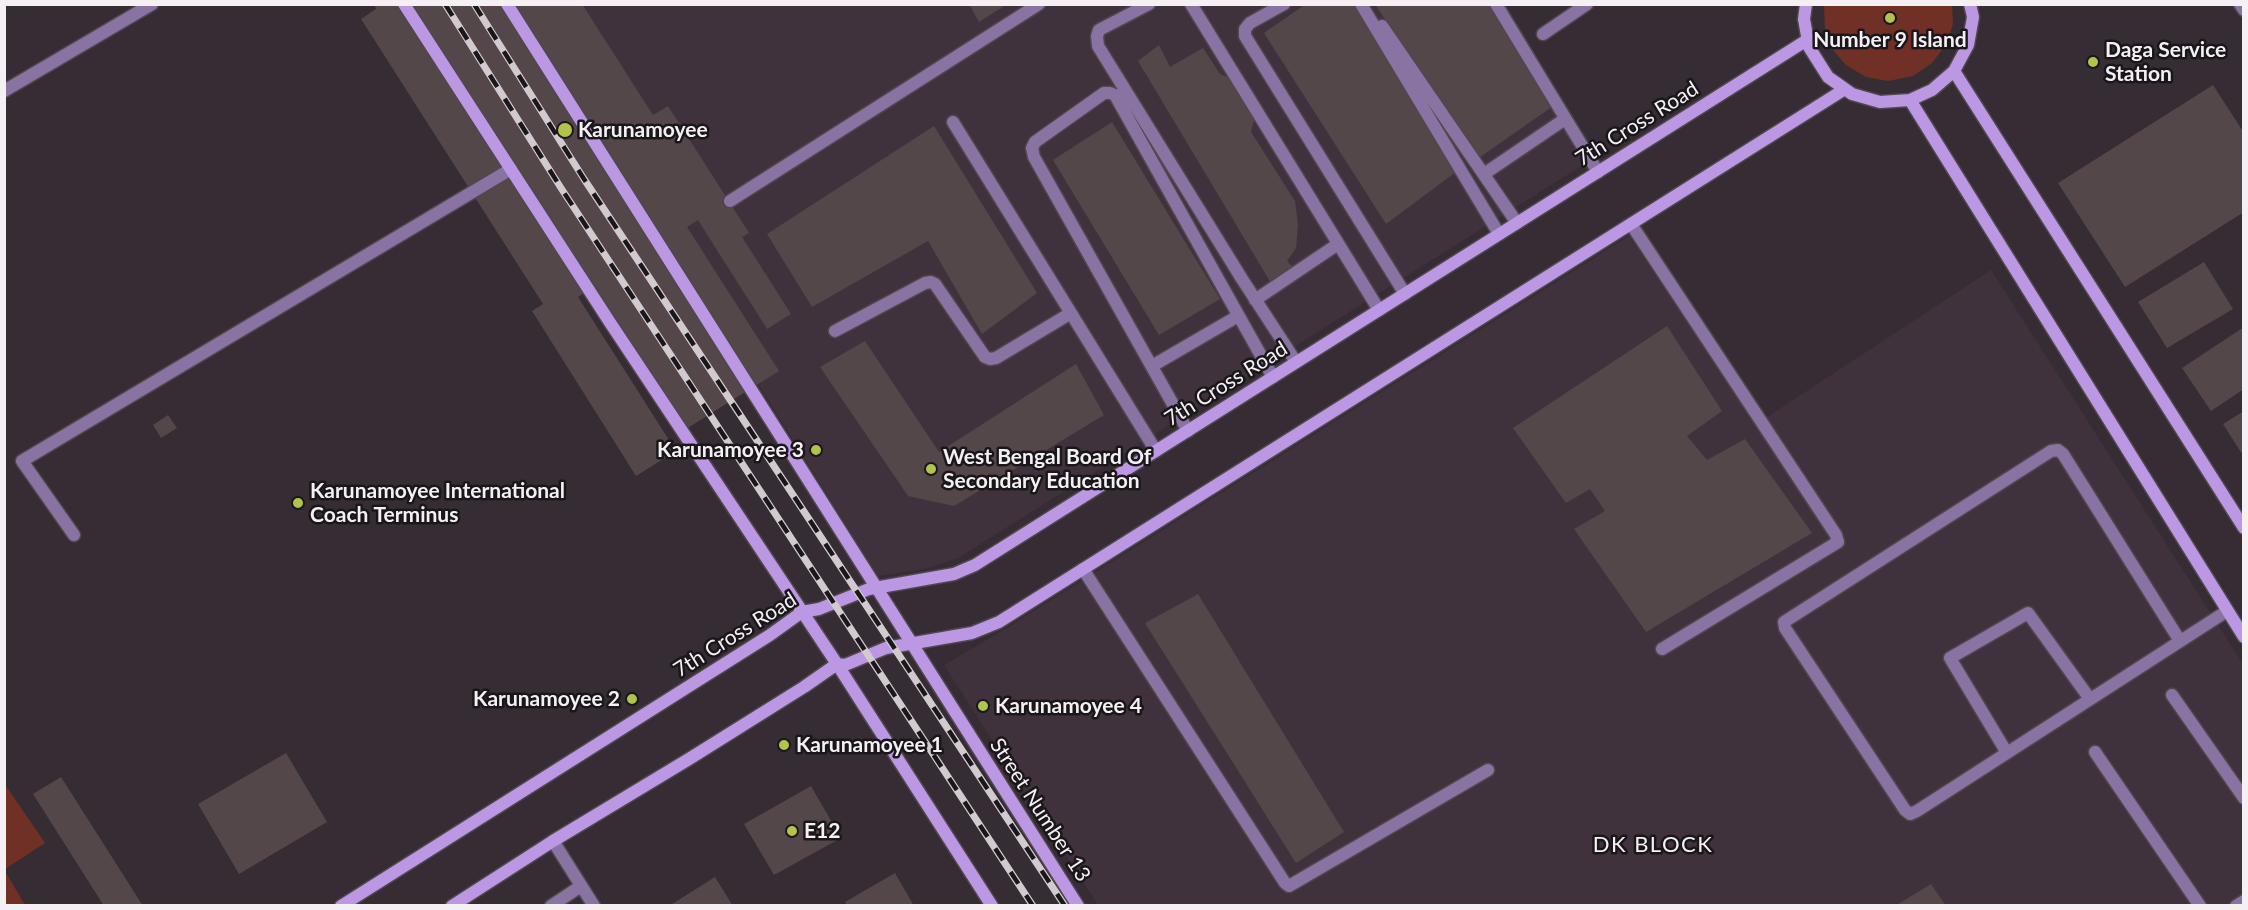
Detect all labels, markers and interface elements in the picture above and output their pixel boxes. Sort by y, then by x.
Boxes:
marker: Number 9 Island [1883,11,1897,25]
place label: Number 9 Island [1813,27,1967,53]
place label: Daga Service Station [2105,37,2226,87]
marker: Daga Service Station [2086,55,2100,69]
street label: 7th Cross Road [1571,76,1703,172]
place label: Karunamoyee [578,117,708,143]
marker: Karunamoyee [556,121,574,139]
street label: 7th Cross Road [1160,336,1292,432]
place label: Karunamoyee 3 [657,437,804,463]
marker: Karunamoyee 3 [809,443,823,457]
place label: West Bengal Board Of Secondary Education [943,444,1151,494]
marker: West Bengal Board Of Secondary Education [924,462,938,476]
place label: Karunamoyee International Coach Terminus [310,478,565,528]
marker: Karunamoyee International Coach Terminus [291,496,305,510]
street label: 7th Cross Road [669,587,801,683]
place label: Karunamoyee 2 [473,686,620,712]
marker: Karunamoyee 2 [625,692,639,706]
place label: Karunamoyee 4 [995,693,1142,719]
marker: Karunamoyee 4 [976,699,990,713]
place label: Karunamoyee 1 [796,732,943,758]
street label: Street Number 13 [984,734,1096,886]
marker: Karunamoyee 1 [777,738,791,752]
place label: E12 [804,818,840,844]
marker: E12 [785,824,799,838]
district label: DK BLOCK [1593,832,1713,858]

